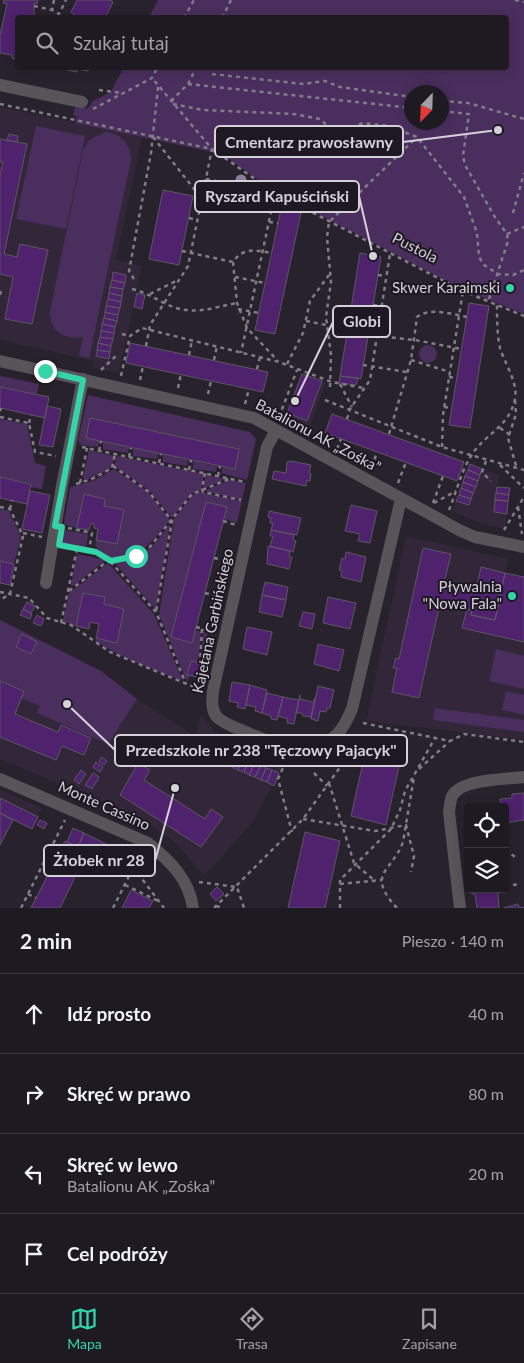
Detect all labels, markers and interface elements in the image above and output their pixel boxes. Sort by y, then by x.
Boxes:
search box [15,15,509,70]
icon: search [33,29,61,57]
text: Szukaj tutaj [73,31,169,54]
north arrow [404,85,449,130]
callout: Cmentarz prawosławny [215,126,403,157]
text: Cmentarz prawosławny [225,132,394,151]
callout: Ryszard Kapuściński [195,181,359,212]
text: Ryszard Kapuściński [205,186,349,205]
street label: Pustola [390,228,441,266]
place label: Skwer Karaimski [392,278,500,296]
marker: Skwer Karaimski [504,282,516,294]
callout: Globi [333,306,390,337]
text: Globi [343,311,381,330]
route end [34,360,57,383]
street label: Batalionu AK „Zośka” [253,395,384,476]
route start [125,545,148,568]
street label: Kajetana Garbińskiego [188,547,236,695]
place label: Pływalnia "Nowa Fala" [423,577,502,612]
marker: Pływalnia "Nowa Fala" [506,590,518,602]
callout: Przedszkole nr 238 "Tęczowy Pajacyk" [115,735,407,766]
text: Przedszkole nr 238 "Tęczowy Pajacyk" [125,740,397,759]
street label: Monte Cassino [56,777,153,833]
map controls [464,803,509,893]
button: locate [464,803,509,848]
callout: Żłobek nr 28 [44,845,155,876]
button: layers [464,848,509,893]
text: Żłobek nr 28 [53,850,145,869]
text: 2 min [20,928,72,953]
text: Pieszo · 140 m [402,931,504,950]
icon: ahead [20,1000,48,1028]
text: Idź prosto [67,1002,151,1025]
text: 40 m [468,1004,504,1023]
icon: right [20,1080,48,1108]
text: Skręć w prawo [67,1082,191,1105]
text: 80 m [468,1084,504,1103]
text: Skręć w lewo [67,1153,178,1176]
icon: left [20,1160,48,1188]
text: 20 m [468,1164,504,1183]
text: Batalionu AK „Zośka” [67,1176,215,1195]
icon: arrive [20,1240,48,1268]
text: Cel podróży [67,1242,168,1265]
tab: Mapa [67,1305,102,1352]
tab: Trasa [236,1305,268,1352]
tab: Zapisane [402,1305,457,1352]

